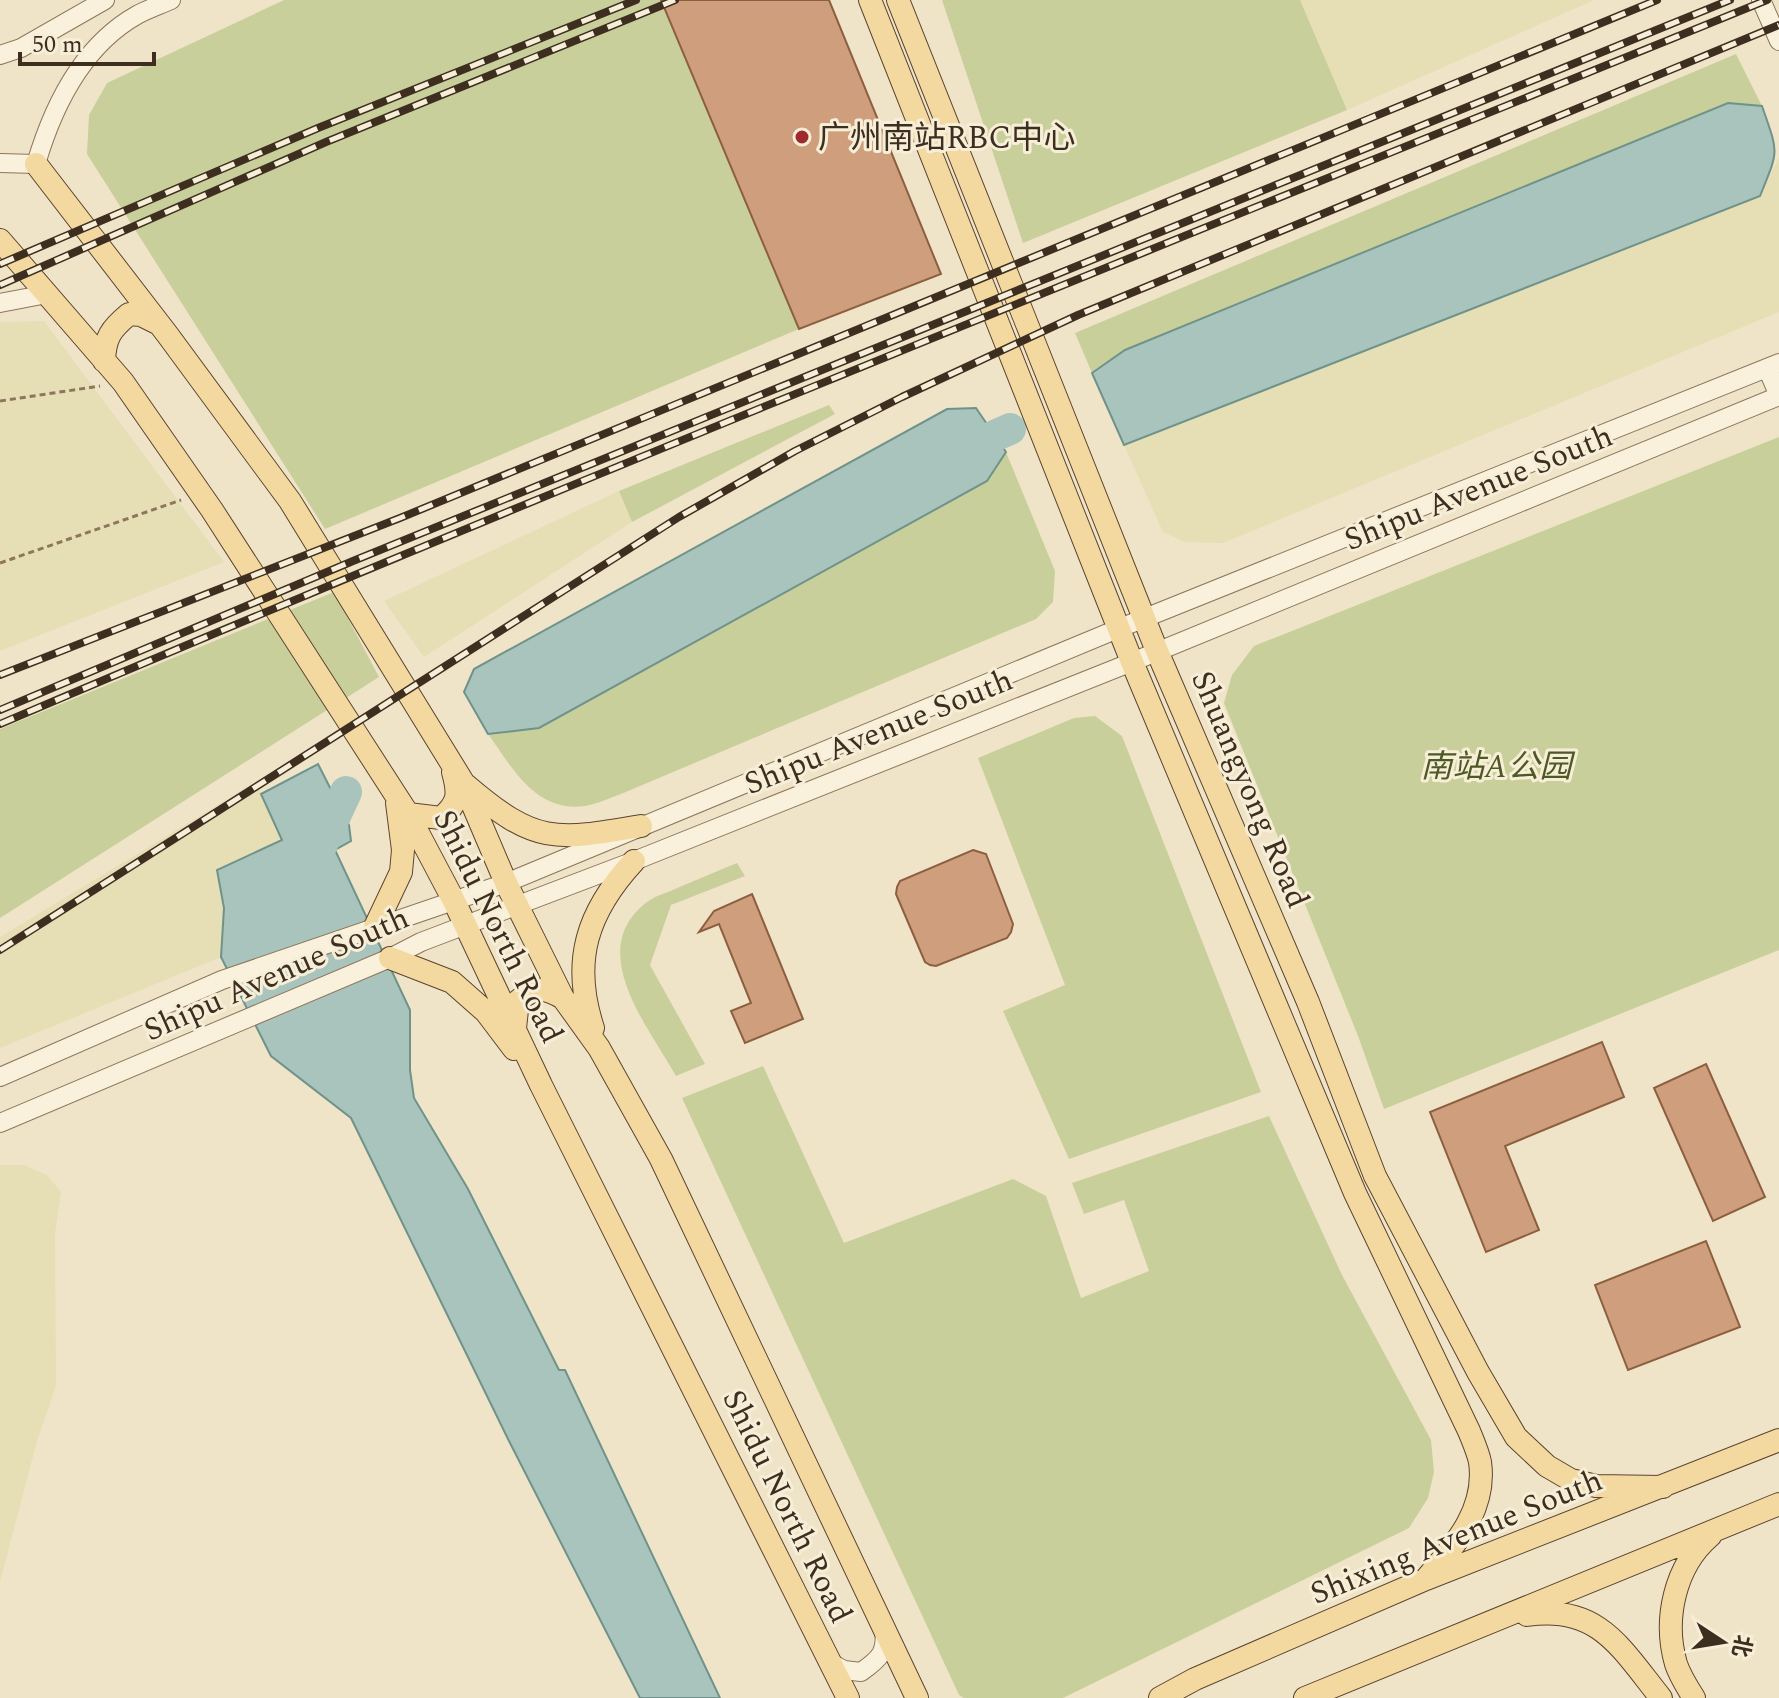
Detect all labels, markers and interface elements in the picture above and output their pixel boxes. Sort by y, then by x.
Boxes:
scale bar [20,16,154,66]
text: 50 m [32,27,83,63]
place label: 广州南站RBC中心 [818,114,1075,163]
marker: 广州南站RBC中心 [793,128,811,146]
street label: Shipu Avenue South [1337,412,1620,565]
street label: Shipu Avenue South [737,656,1020,809]
street label: Shuangyong Road [1177,663,1322,916]
park label: 南站A公园 [1421,743,1575,792]
street label: Shidu North Road [420,801,576,1052]
street label: Shipu Avenue South [136,894,417,1055]
street label: Shidu North Road [709,1381,865,1632]
street label: Shixing Avenue South [1303,1456,1610,1618]
north arrow [1683,1602,1763,1682]
text: 北 [1723,1632,1760,1660]

